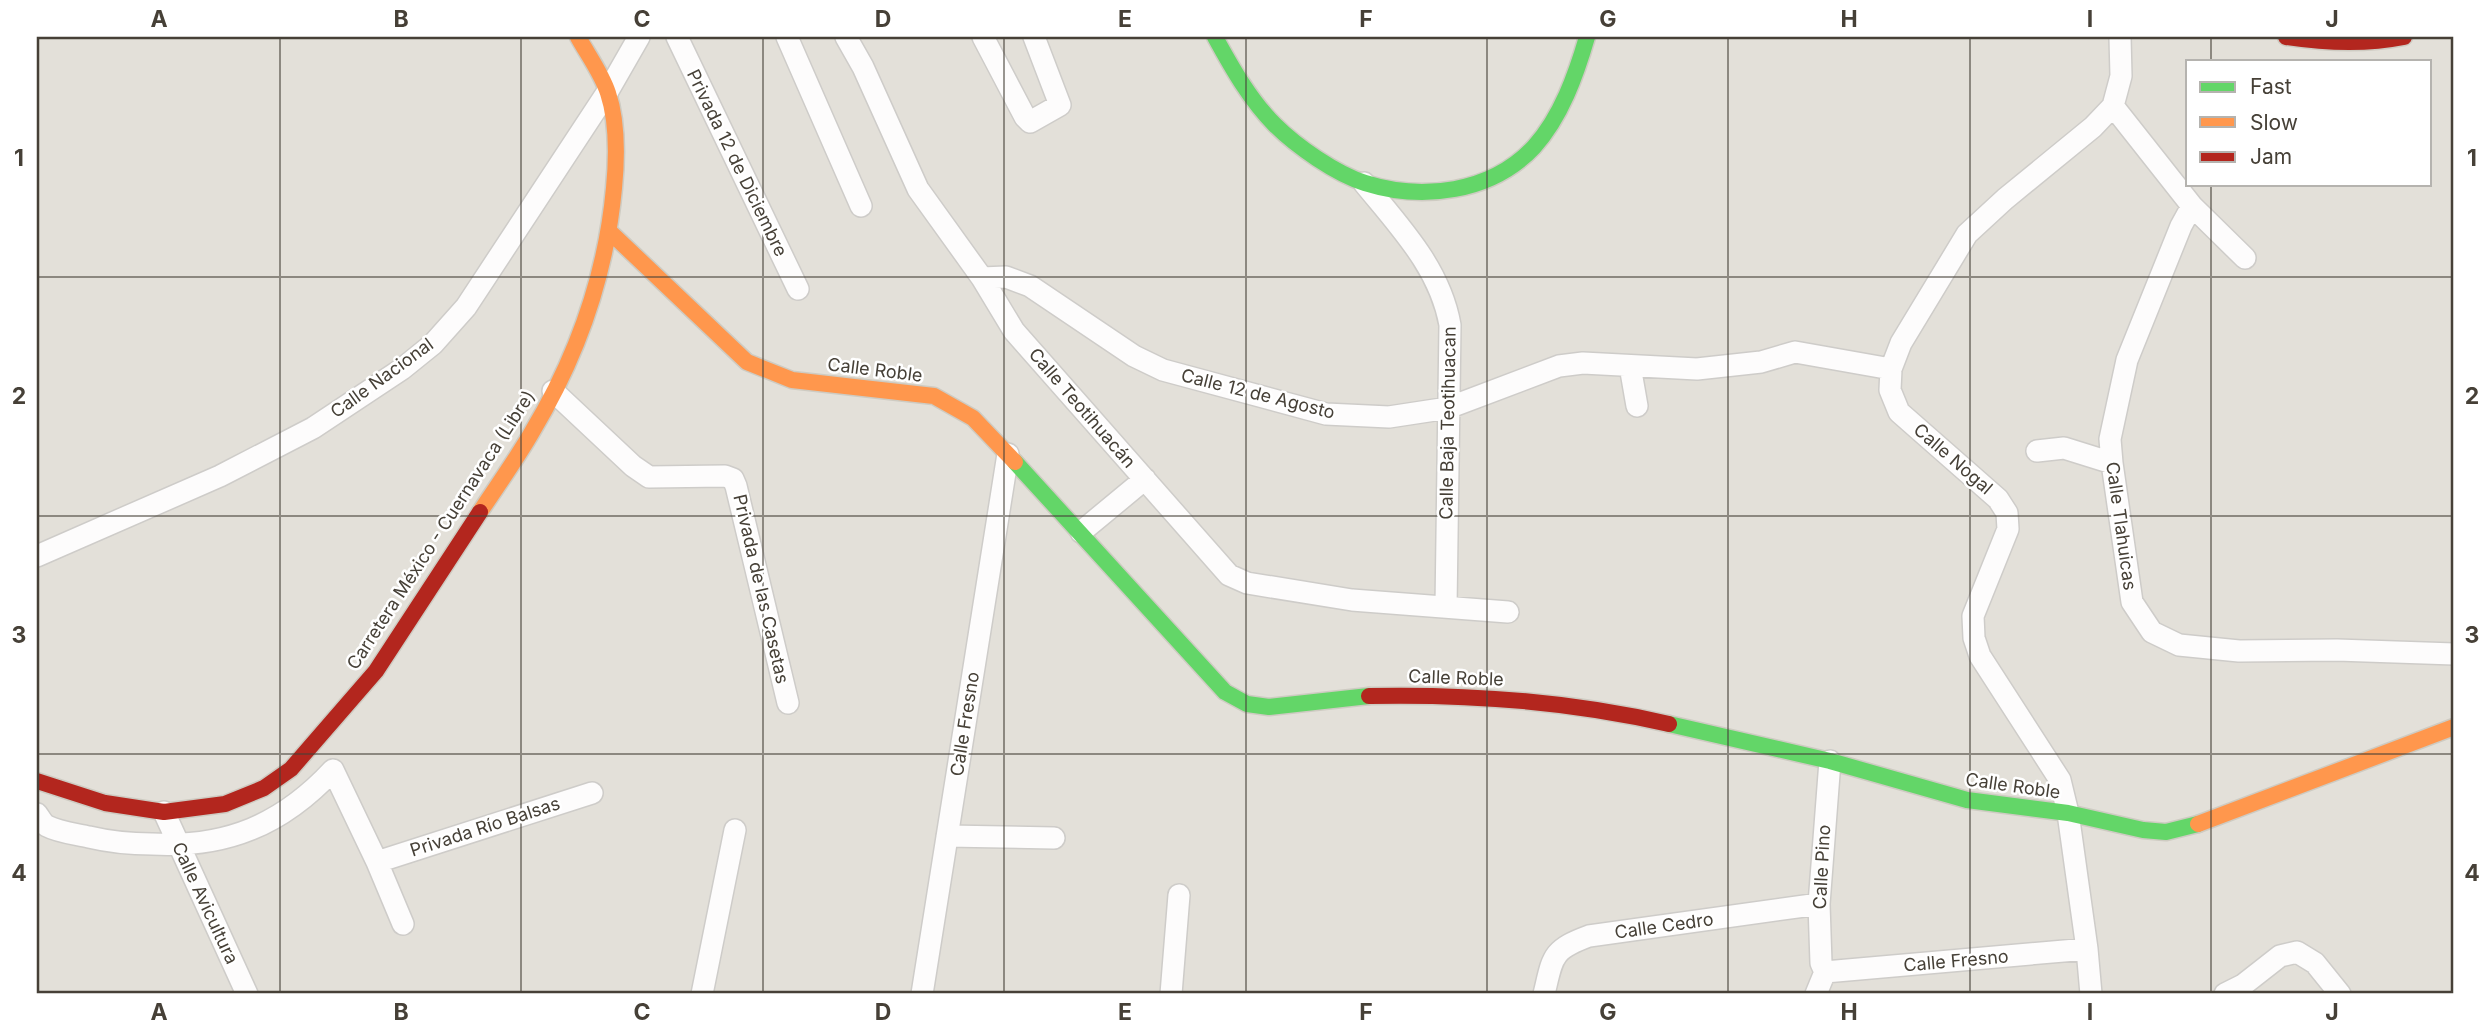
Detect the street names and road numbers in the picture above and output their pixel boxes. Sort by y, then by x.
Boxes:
street label: Privada 12 de Diciembre [683,66,792,260]
street label: Calle Baja Teotihuacan [1435,326,1460,520]
street label: Calle Nacional [326,333,437,422]
street label: Calle Teotihuacán [1025,343,1140,472]
street label: Calle Roble [826,353,924,386]
street label: Calle 12 de Agosto [1179,364,1337,423]
street label: Carretera México - Cuernavaca (Libre) [342,386,539,673]
street label: Calle Nogal [1910,419,1997,498]
street label: Calle Tlahuicas [2102,460,2141,591]
street label: Privada de las Casetas [729,492,794,686]
street label: Calle Roble [1408,665,1504,690]
street label: Calle Fresno [946,670,983,778]
street label: Calle Roble [1964,768,2062,803]
street label: Privada Río Balsas [407,792,562,861]
street label: Calle Pino [1809,824,1834,910]
street label: Calle Avicultura [168,838,243,967]
street label: Calle Cedro [1613,908,1715,943]
street label: Calle Fresno [1902,945,2009,976]

